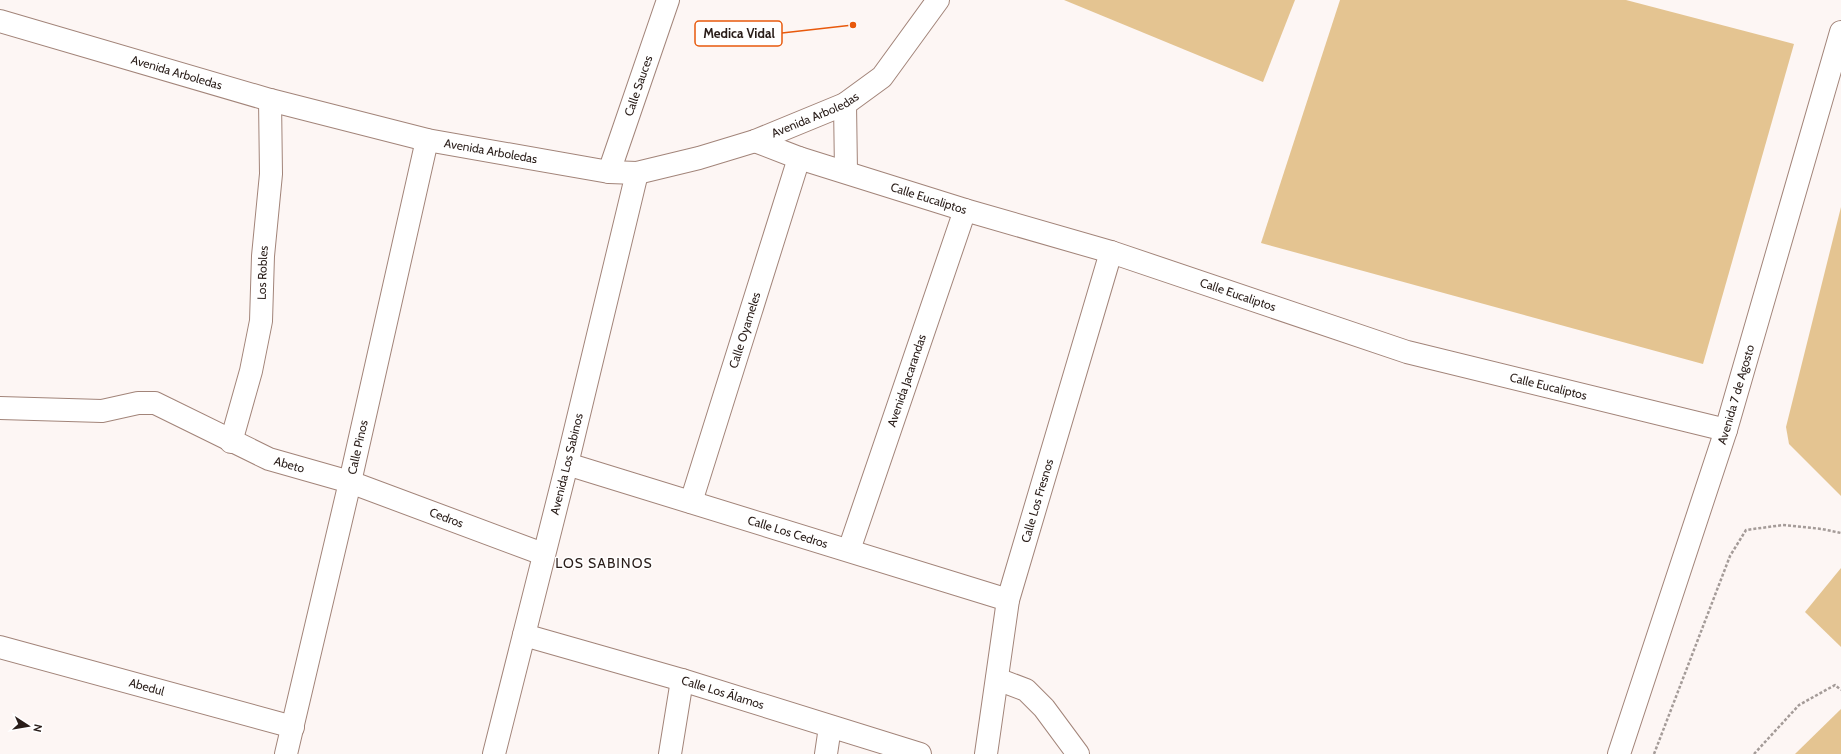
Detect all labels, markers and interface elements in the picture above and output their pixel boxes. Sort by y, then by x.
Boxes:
callout: Medica Vidal [695,21,782,46]
text: Medica Vidal [703,25,775,41]
street label: Avenida Arboledas [129,52,224,93]
street label: Calle Sauces [621,53,655,118]
street label: Avenida Arboledas [769,88,862,140]
street label: Avenida Arboledas [443,135,538,166]
street label: Calle Eucaliptos [889,179,969,217]
street label: Los Robles [254,245,271,300]
street label: Calle Eucaliptos [1198,275,1278,314]
street label: Calle Oyameles [725,290,763,370]
street label: Avenida Jacarandas [884,332,929,429]
street label: Avenida 7 de Agosto [1714,343,1757,446]
street label: Calle Eucaliptos [1508,369,1589,403]
street label: Avenida Los Sabinos [547,412,586,516]
street label: Calle Pinos [344,419,371,476]
street label: Abeto [273,453,307,476]
street label: Calle Los Fresnos [1017,457,1056,544]
street label: Cedros [427,504,466,531]
street label: Calle Los Cedros [746,512,830,551]
district label: LOS SABINOS [555,554,653,572]
street label: Calle Los Álamos [680,672,766,712]
street label: Abedul [127,675,166,699]
north arrow [8,706,48,746]
text: N [30,723,45,733]

